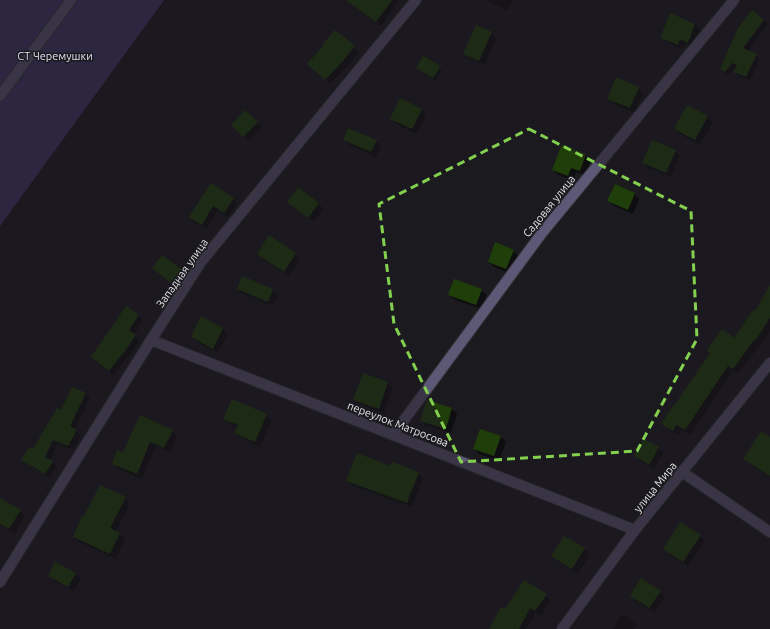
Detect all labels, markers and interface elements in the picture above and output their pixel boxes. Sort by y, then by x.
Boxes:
park label: СТ Черемушки [17,50,93,62]
street label: Садовая улица [521,173,577,239]
street label: Западная улица [154,236,210,310]
street label: переулок Матросова [346,399,450,449]
street label: улица Мира [631,460,679,514]

